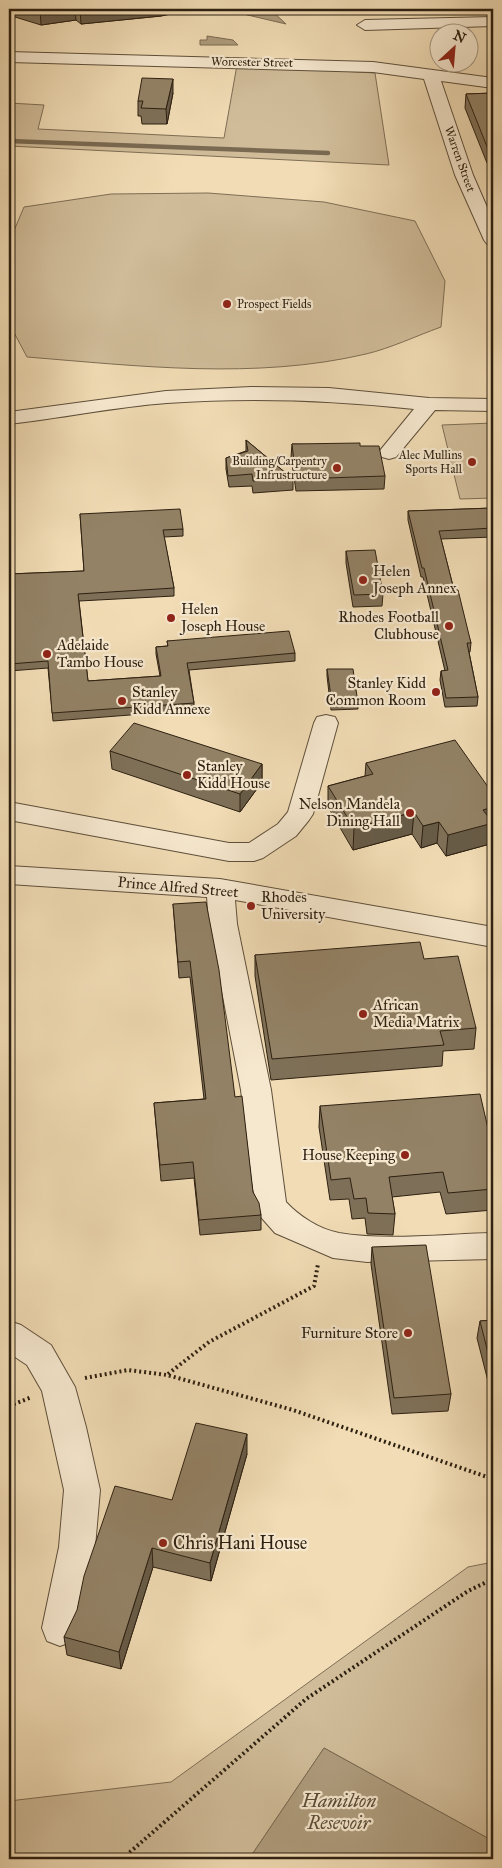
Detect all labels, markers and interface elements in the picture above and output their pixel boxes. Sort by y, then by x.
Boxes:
north arrow [430,22,480,72]
text: N [450,27,469,47]
street label: Worcester Street [211,54,294,70]
street label: Warren Street [442,124,479,194]
place label: Prospect Fields [237,297,311,311]
marker: Prospect Fields [221,298,233,310]
place label: Alec Mullins Sports Hall [398,448,463,476]
place label: Building/Carpentry Infrustructure [232,454,327,482]
marker: Alec Mullins Sports Hall [466,456,478,468]
marker: Building/Carpentry Infrustructure [331,462,343,474]
place label: Helen Joseph Annex [371,562,457,598]
marker: Helen Joseph Annex [357,574,369,586]
place label: Helen Joseph House [179,600,265,636]
place label: Rhodes Football Clubhouse [338,608,440,643]
marker: Helen Joseph House [165,612,177,624]
marker: Rhodes Football Clubhouse [443,620,455,632]
place label: Adelaide Tambo House [56,636,144,671]
marker: Adelaide Tambo House [41,648,53,660]
place label: Stanley Kidd Common Room [326,674,426,709]
place label: Stanley Kidd Annexe [132,683,210,718]
marker: Stanley Kidd Common Room [430,686,442,698]
marker: Stanley Kidd Annexe [116,695,128,707]
place label: Stanley Kidd House [197,757,270,792]
marker: Stanley Kidd House [181,769,193,781]
place label: Nelson Mandela Dining Hall [299,795,401,830]
marker: Nelson Mandela Dining Hall [404,807,416,819]
street label: Prince Alfred Street [117,873,240,901]
place label: Rhodes University [261,888,326,923]
marker: Rhodes University [245,900,257,912]
place label: African Media Matrix [372,996,460,1031]
marker: African Media Matrix [357,1008,369,1020]
place label: House Keeping [302,1146,396,1164]
marker: House Keeping [399,1149,411,1161]
place label: Furniture Store [301,1324,398,1342]
marker: Furniture Store [402,1327,414,1339]
place label: Chris Hani House [173,1532,307,1554]
marker: Chris Hani House [157,1537,169,1549]
water label: Hamilton Resevoir [301,1789,376,1834]

